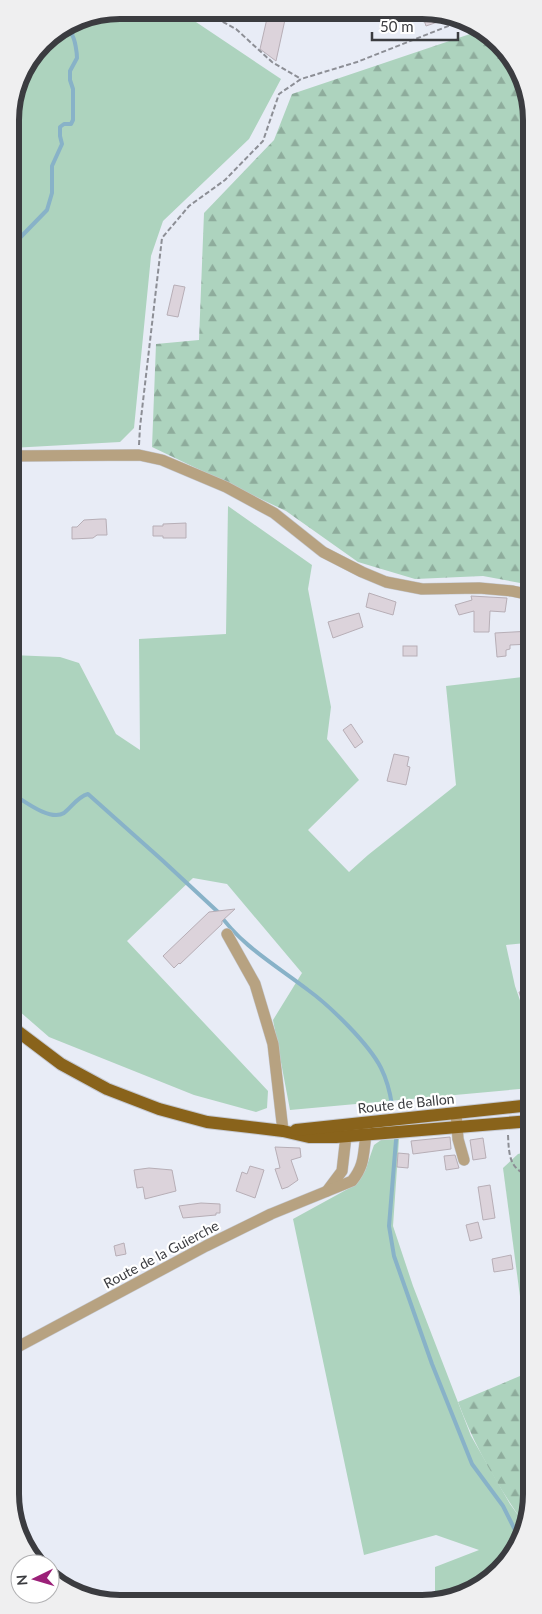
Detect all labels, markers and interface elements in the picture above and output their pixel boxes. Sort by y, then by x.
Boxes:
scale bar [372,10,458,42]
text: 50 m [380,17,414,35]
street label: Route de Ballon [357,1089,455,1117]
street label: Route de la Guierche [100,1216,222,1292]
north arrow [10,1554,60,1604]
text: N [13,1574,30,1586]

